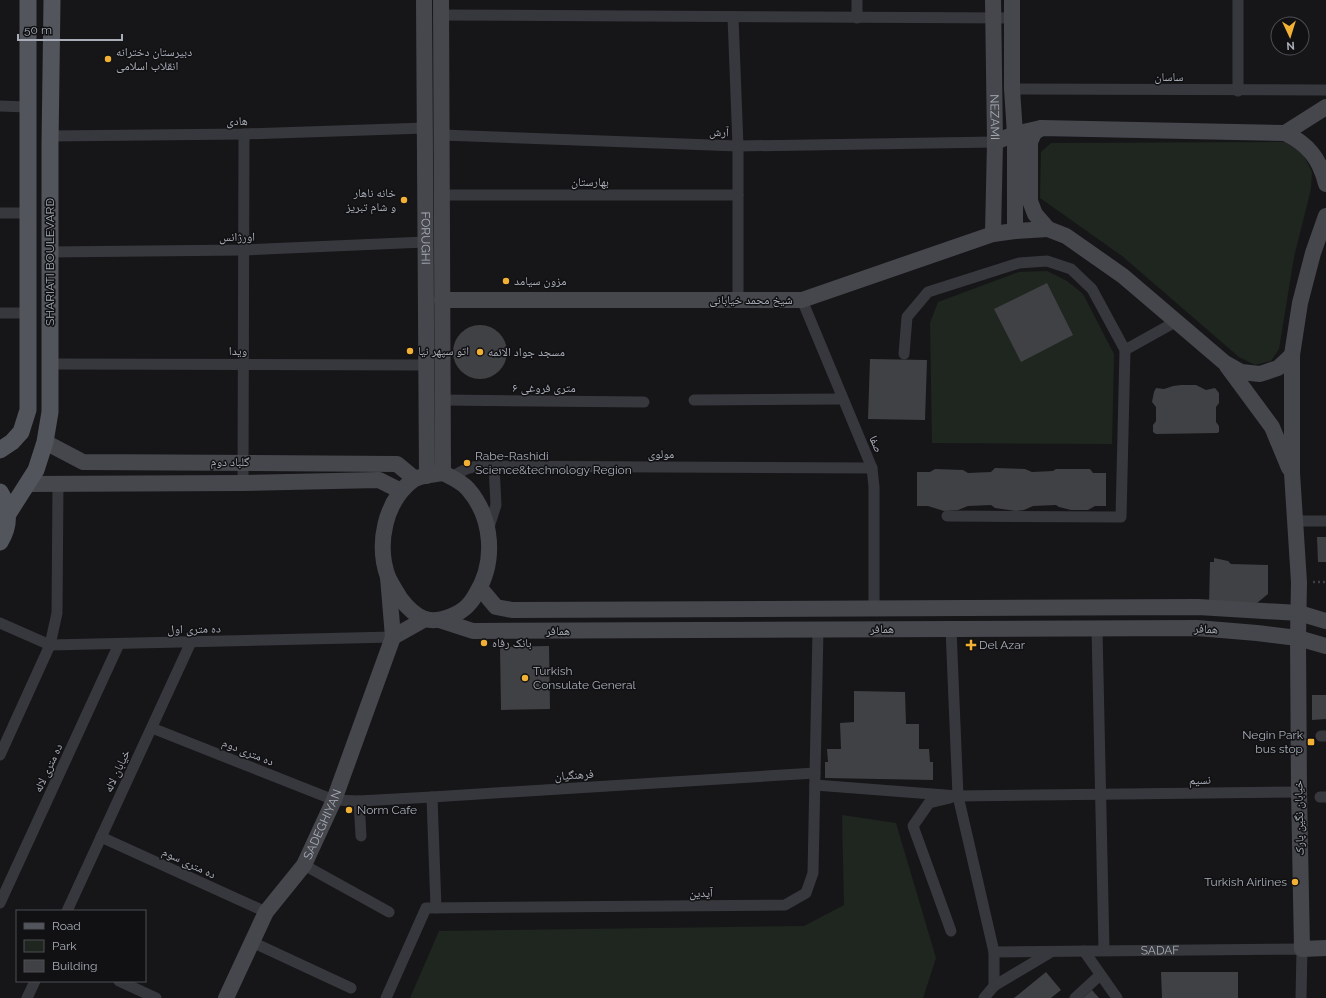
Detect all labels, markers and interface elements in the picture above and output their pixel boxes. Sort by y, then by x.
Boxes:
scale bar [18,16,122,42]
north arrow [1270,16,1310,56]
text: 50 m [24,23,52,37]
text: N [1286,39,1295,52]
place label: دبیرستان دخترانه انقلاب اسلامی [116,45,192,73]
marker: دبیرستان دخترانه انقلاب اسلامی [103,54,113,64]
street label: ساسان [1155,70,1184,84]
street label: NEZAMI [987,94,1002,140]
street label: هادی [226,114,248,128]
street label: آرش [709,125,730,139]
street label: بهارستان [571,175,609,189]
place label: خانه ناهار و شام تبریز [345,186,396,215]
marker: خانه ناهار و شام تبریز [399,195,409,205]
street label: SHARIATI BOULEVARD [43,198,57,326]
street label: FORUGHI [418,211,433,265]
street label: اورژانس [219,230,255,244]
place label: مزون سیامد [514,274,566,288]
marker: مزون سیامد [501,276,511,286]
street label: شیخ محمد خیابانی [709,293,793,307]
street label: ویدا [229,344,247,358]
place label: اتو سپهر نیا [418,344,469,358]
place label: مسجد جواد الائمه [488,345,565,359]
marker: اتو سپهر نیا [405,346,415,356]
marker: مسجد جواد الائمه [475,347,485,357]
street label: ۶ متری فروغی [512,381,576,395]
street label: صفا [866,433,886,455]
street label: مولوی [648,447,674,461]
place label: Rabe-Rashidi Science&technology Region [475,449,632,477]
street label: گلباد دوم [211,455,249,470]
marker: Rabe-Rashidi Science&technology Region [462,458,472,468]
street label: همافر [1193,621,1218,637]
street label: ده متری اول [167,622,221,636]
street label: همافر [869,622,894,636]
street label: همافر [545,624,570,638]
place label: بانک رفاه [492,636,532,650]
marker: بانک رفاه [479,638,489,648]
place label: Del Azar [979,638,1026,652]
marker: Del Azar [966,640,976,650]
place label: Turkish Consulate General [533,664,636,692]
marker: Turkish Consulate General [520,673,530,683]
place label: Negin Park bus stop [1242,728,1304,756]
street label: ده متری دوم [220,735,276,770]
marker: Negin Park bus stop [1306,737,1316,747]
street label: ده متری لاله [31,741,65,795]
street label: خیابان لاله [101,747,133,795]
street label: فرهنگیان [554,767,594,784]
street label: نسیم [1189,773,1211,788]
street label: خیابان نگین پارک [1291,780,1307,856]
street label: SADEGHIYAN [301,787,344,862]
place label: Norm Cafe [357,803,417,817]
marker: Norm Cafe [344,805,354,815]
street label: ده متری سوم [160,845,218,882]
place label: Turkish Airlines [1204,875,1287,889]
marker: Turkish Airlines [1290,877,1300,887]
street label: آیدین [689,886,714,900]
legend [16,910,146,982]
text: Road [52,919,81,933]
text: Park [52,939,77,953]
street label: SADAF [1141,943,1179,958]
text: Building [52,959,98,973]

